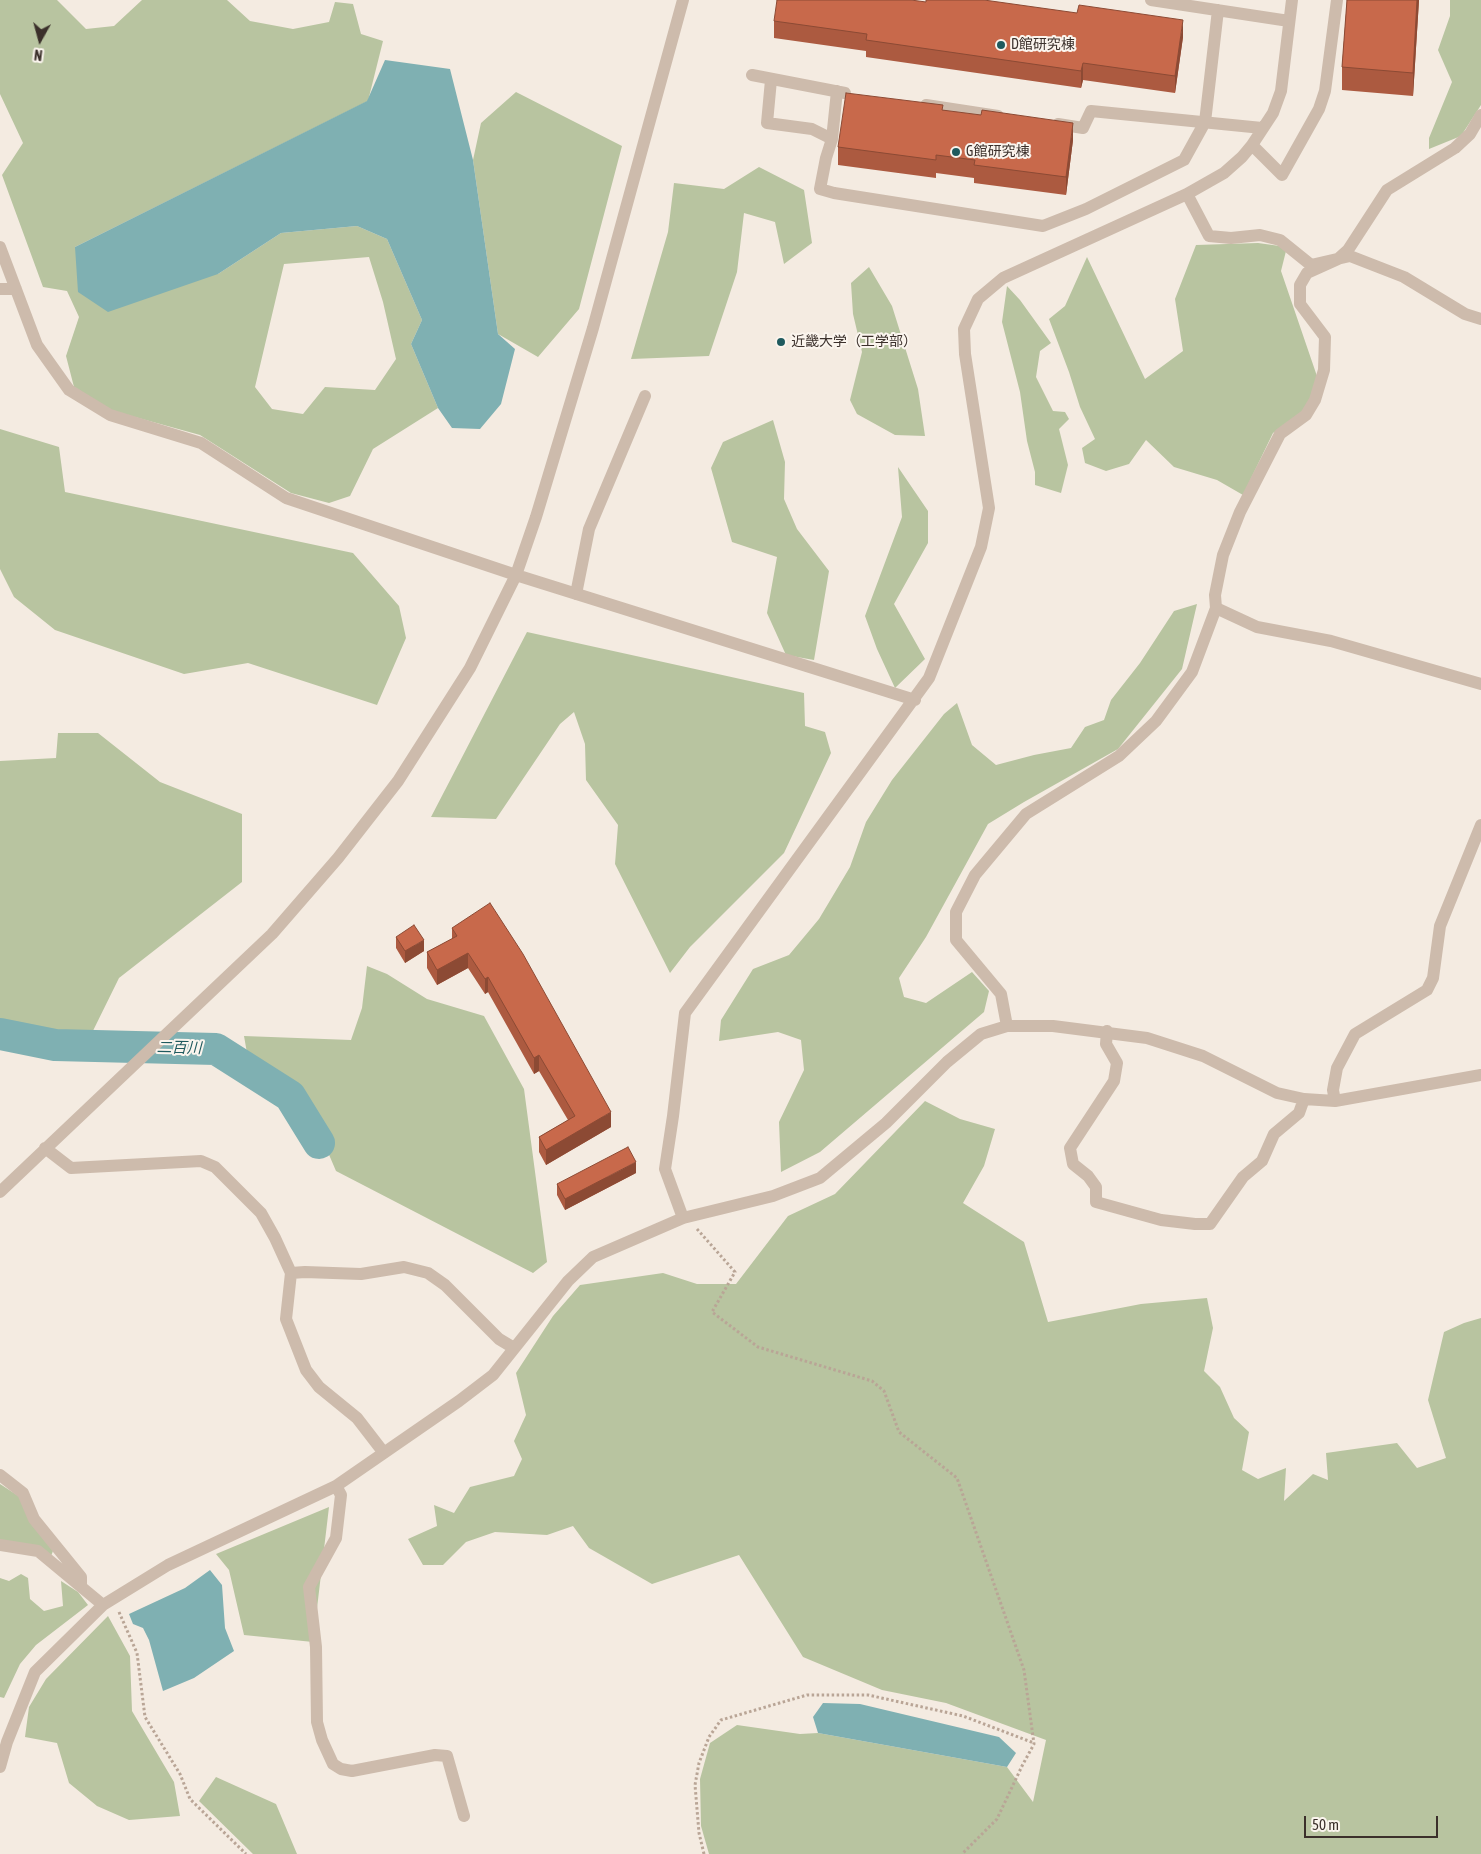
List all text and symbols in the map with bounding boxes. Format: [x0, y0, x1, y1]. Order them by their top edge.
north arrow [15, 15, 65, 65]
place label: D館研究棟 [1011, 37, 1075, 53]
marker: D館研究棟 [995, 39, 1007, 51]
text: N [33, 46, 43, 63]
place label: G館研究棟 [966, 144, 1029, 160]
marker: G館研究棟 [950, 146, 962, 158]
place label: 近畿大学（工学部） [791, 334, 917, 350]
marker: 近畿大学（工学部） [775, 336, 787, 348]
water label: 二百川 [156, 1039, 202, 1057]
scale bar [1306, 1806, 1440, 1838]
text: 50 m [1312, 1816, 1339, 1833]

